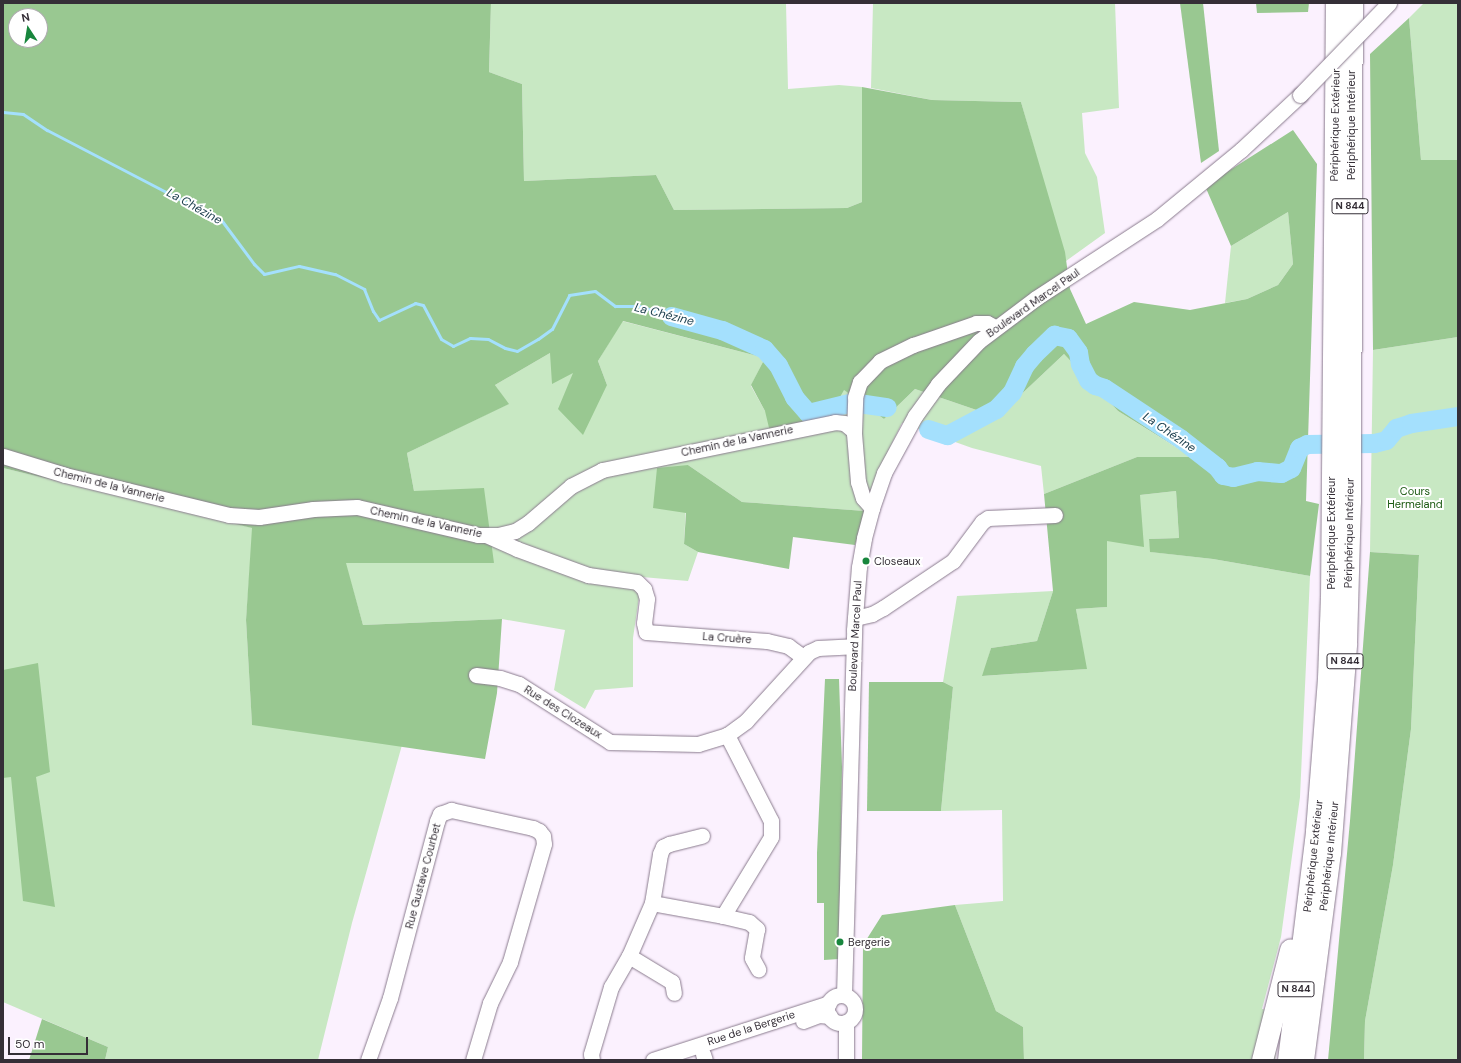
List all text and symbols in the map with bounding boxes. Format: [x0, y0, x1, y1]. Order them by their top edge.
north arrow [8, 8, 48, 48]
text: N [20, 10, 31, 25]
street label: Périphérique Extérieur [1327, 68, 1343, 182]
street label: Périphérique Intérieur [1344, 70, 1358, 180]
water label: La Chézine [164, 186, 224, 228]
road number: N 844 [1331, 198, 1369, 214]
street label: Boulevard Marcel Paul [984, 266, 1082, 340]
water label: La Chézine [633, 301, 695, 329]
water label: La Chézine [1140, 410, 1198, 456]
street label: Chemin de la Vannerie [680, 423, 794, 459]
street label: Chemin de la Vannerie [52, 465, 166, 505]
street label: Périphérique Extérieur [1324, 477, 1338, 589]
street label: Périphérique Intérieur [1341, 478, 1357, 588]
park label: Cours Hermeland [1387, 485, 1443, 511]
street label: Chemin de la Vannerie [369, 504, 483, 540]
place label: Closeaux [874, 554, 920, 568]
marker: Closeaux [861, 556, 871, 566]
street label: Boulevard Marcel Paul [846, 580, 864, 692]
street label: La Cruère [702, 630, 752, 646]
road number: N 844 [1326, 653, 1364, 669]
street label: Rue des Clozeaux [522, 683, 604, 741]
street label: Périphérique Extérieur [1301, 799, 1325, 913]
street label: Périphérique Intérieur [1317, 801, 1341, 911]
street label: Rue Gustave Courbet [403, 822, 443, 930]
place label: Bergerie [848, 935, 890, 949]
marker: Bergerie [835, 937, 845, 947]
road number: N 844 [1277, 981, 1315, 997]
street label: Rue de la Bergerie [706, 1008, 796, 1048]
scale bar [10, 1029, 90, 1055]
text: 50 m [15, 1036, 44, 1052]

